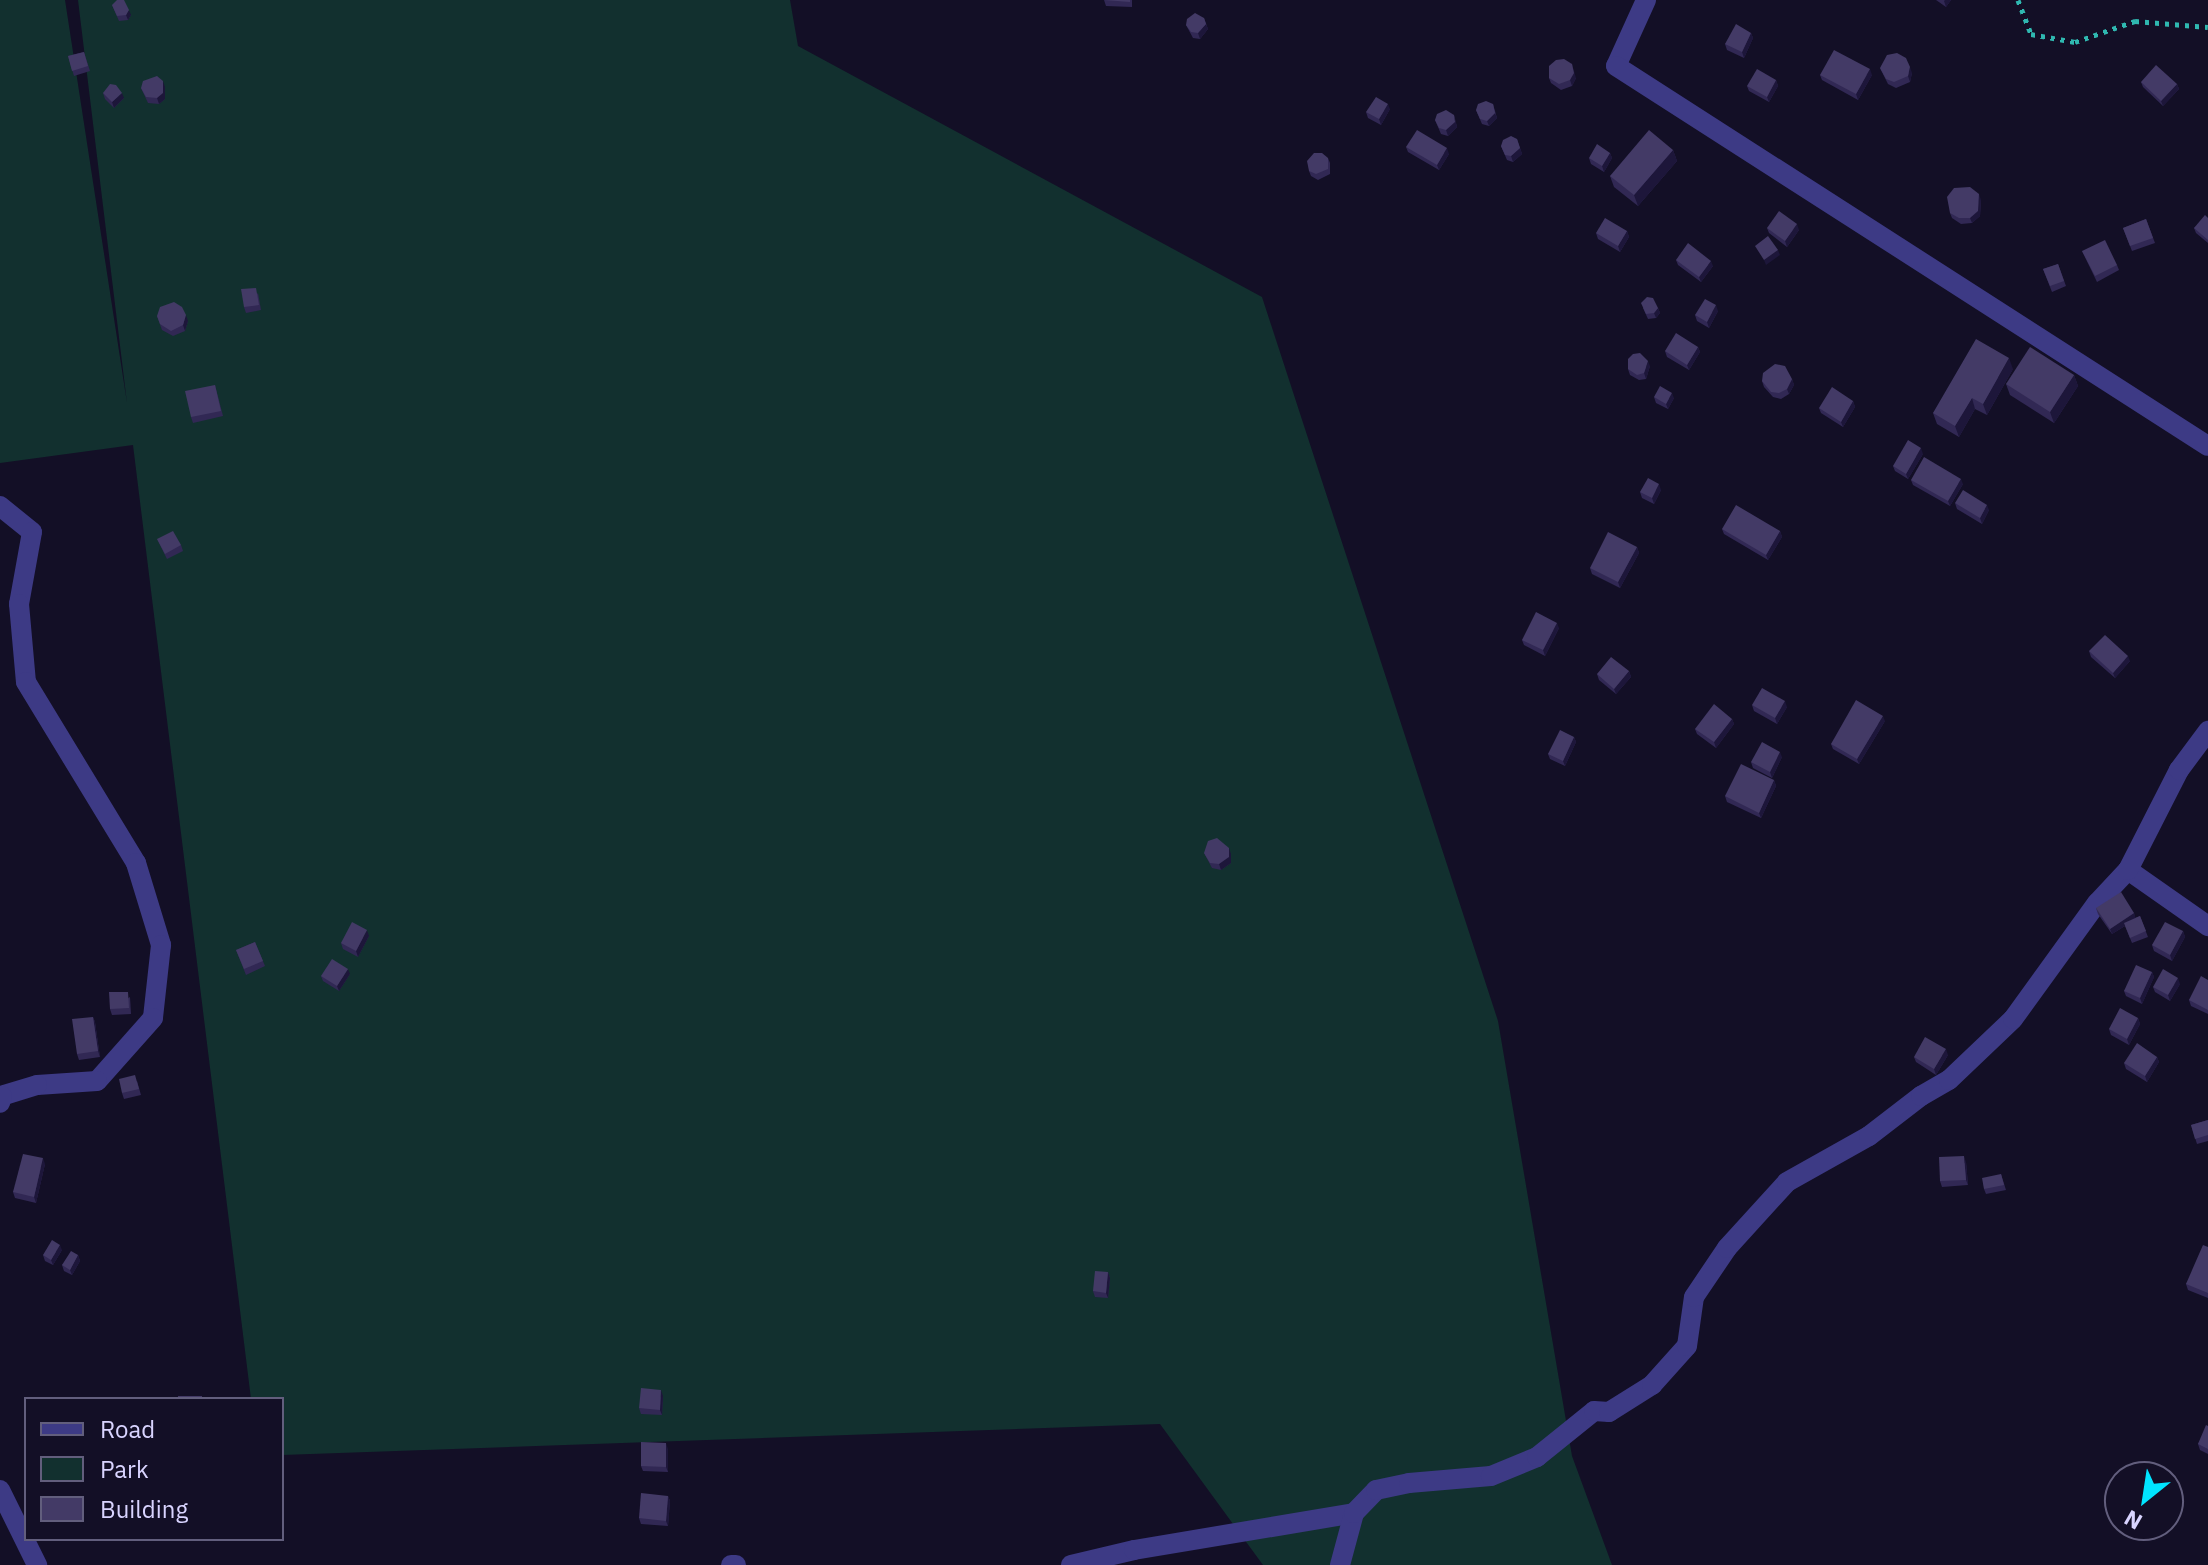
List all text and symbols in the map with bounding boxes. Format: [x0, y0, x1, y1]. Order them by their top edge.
legend [24, 1397, 284, 1541]
text: Road [100, 1413, 155, 1445]
text: Park [100, 1453, 149, 1485]
north arrow [2104, 1461, 2184, 1541]
text: Building [100, 1493, 188, 1525]
text: N [2119, 1504, 2147, 1537]

